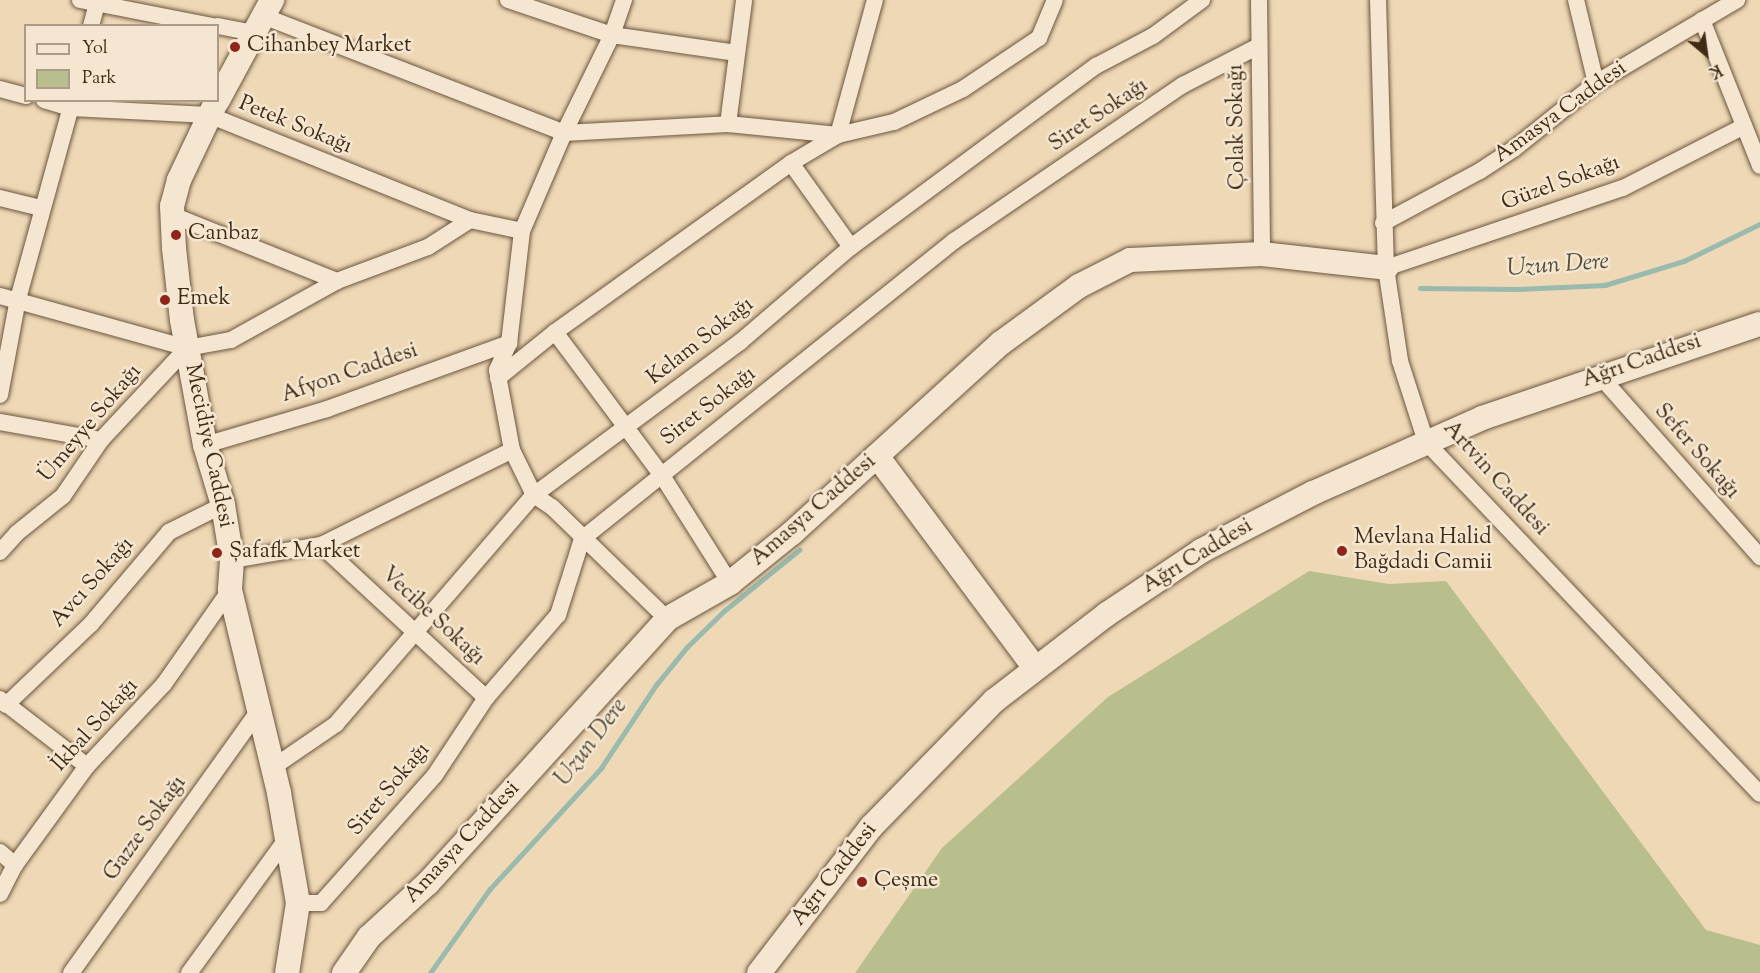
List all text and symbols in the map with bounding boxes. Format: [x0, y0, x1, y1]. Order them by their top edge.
legend [24, 24, 219, 102]
north arrow [1676, 24, 1736, 84]
place label: Cihanbey Market [247, 34, 412, 60]
text: Yol [82, 36, 108, 62]
marker: Cihanbey Market [228, 40, 242, 54]
street label: Amasya Caddesi [1490, 56, 1632, 170]
text: K [1704, 57, 1726, 83]
street label: Çolak Sokağı [1224, 64, 1252, 190]
text: Park [82, 66, 116, 92]
street label: Siret Sokağı [1044, 73, 1154, 159]
street label: Petek Sokağı [235, 91, 355, 161]
street label: Güzel Sokağı [1498, 150, 1624, 218]
place label: Canbaz [188, 222, 259, 248]
marker: Canbaz [169, 228, 183, 242]
water label: Uzun Dere [1506, 248, 1610, 284]
place label: Emek [177, 287, 230, 313]
street label: Kelam Sokağı [642, 292, 760, 392]
marker: Emek [158, 293, 172, 307]
street label: Ağrı Caddesi [1579, 329, 1705, 395]
street label: Afyon Caddesi [278, 338, 422, 410]
street label: Ümeyye Sokağı [34, 360, 148, 488]
street label: Mecidiye Caddesi [178, 362, 238, 530]
street label: Siret Sokağı [656, 362, 762, 452]
street label: Sefer Sokağı [1647, 399, 1745, 505]
street label: Artvin Caddesi [1437, 416, 1553, 542]
street label: Amasya Caddesi [746, 449, 882, 573]
street label: Ağrı Caddesi [1138, 514, 1258, 600]
place label: Mevlana Halid Bağdadi Camii [1354, 525, 1492, 576]
street label: Avcı Sokağı [46, 532, 140, 634]
place label: Şafafk Market [229, 540, 360, 566]
marker: Mevlana Halid Bağdadi Camii [1335, 544, 1349, 558]
marker: Şafafk Market [210, 546, 224, 560]
street label: Vecibe Sokağı [374, 562, 490, 672]
street label: İkbal Sokağı [47, 674, 145, 778]
water label: Uzun Dere [550, 693, 634, 793]
street label: Siret Sokağı [343, 738, 437, 842]
street label: Gazze Sokağı [99, 771, 193, 887]
street label: Amasya Caddesi [400, 776, 526, 910]
street label: Ağrı Caddesi [786, 818, 884, 932]
place label: Çeşme [874, 869, 938, 895]
marker: Çeşme [855, 875, 869, 889]

